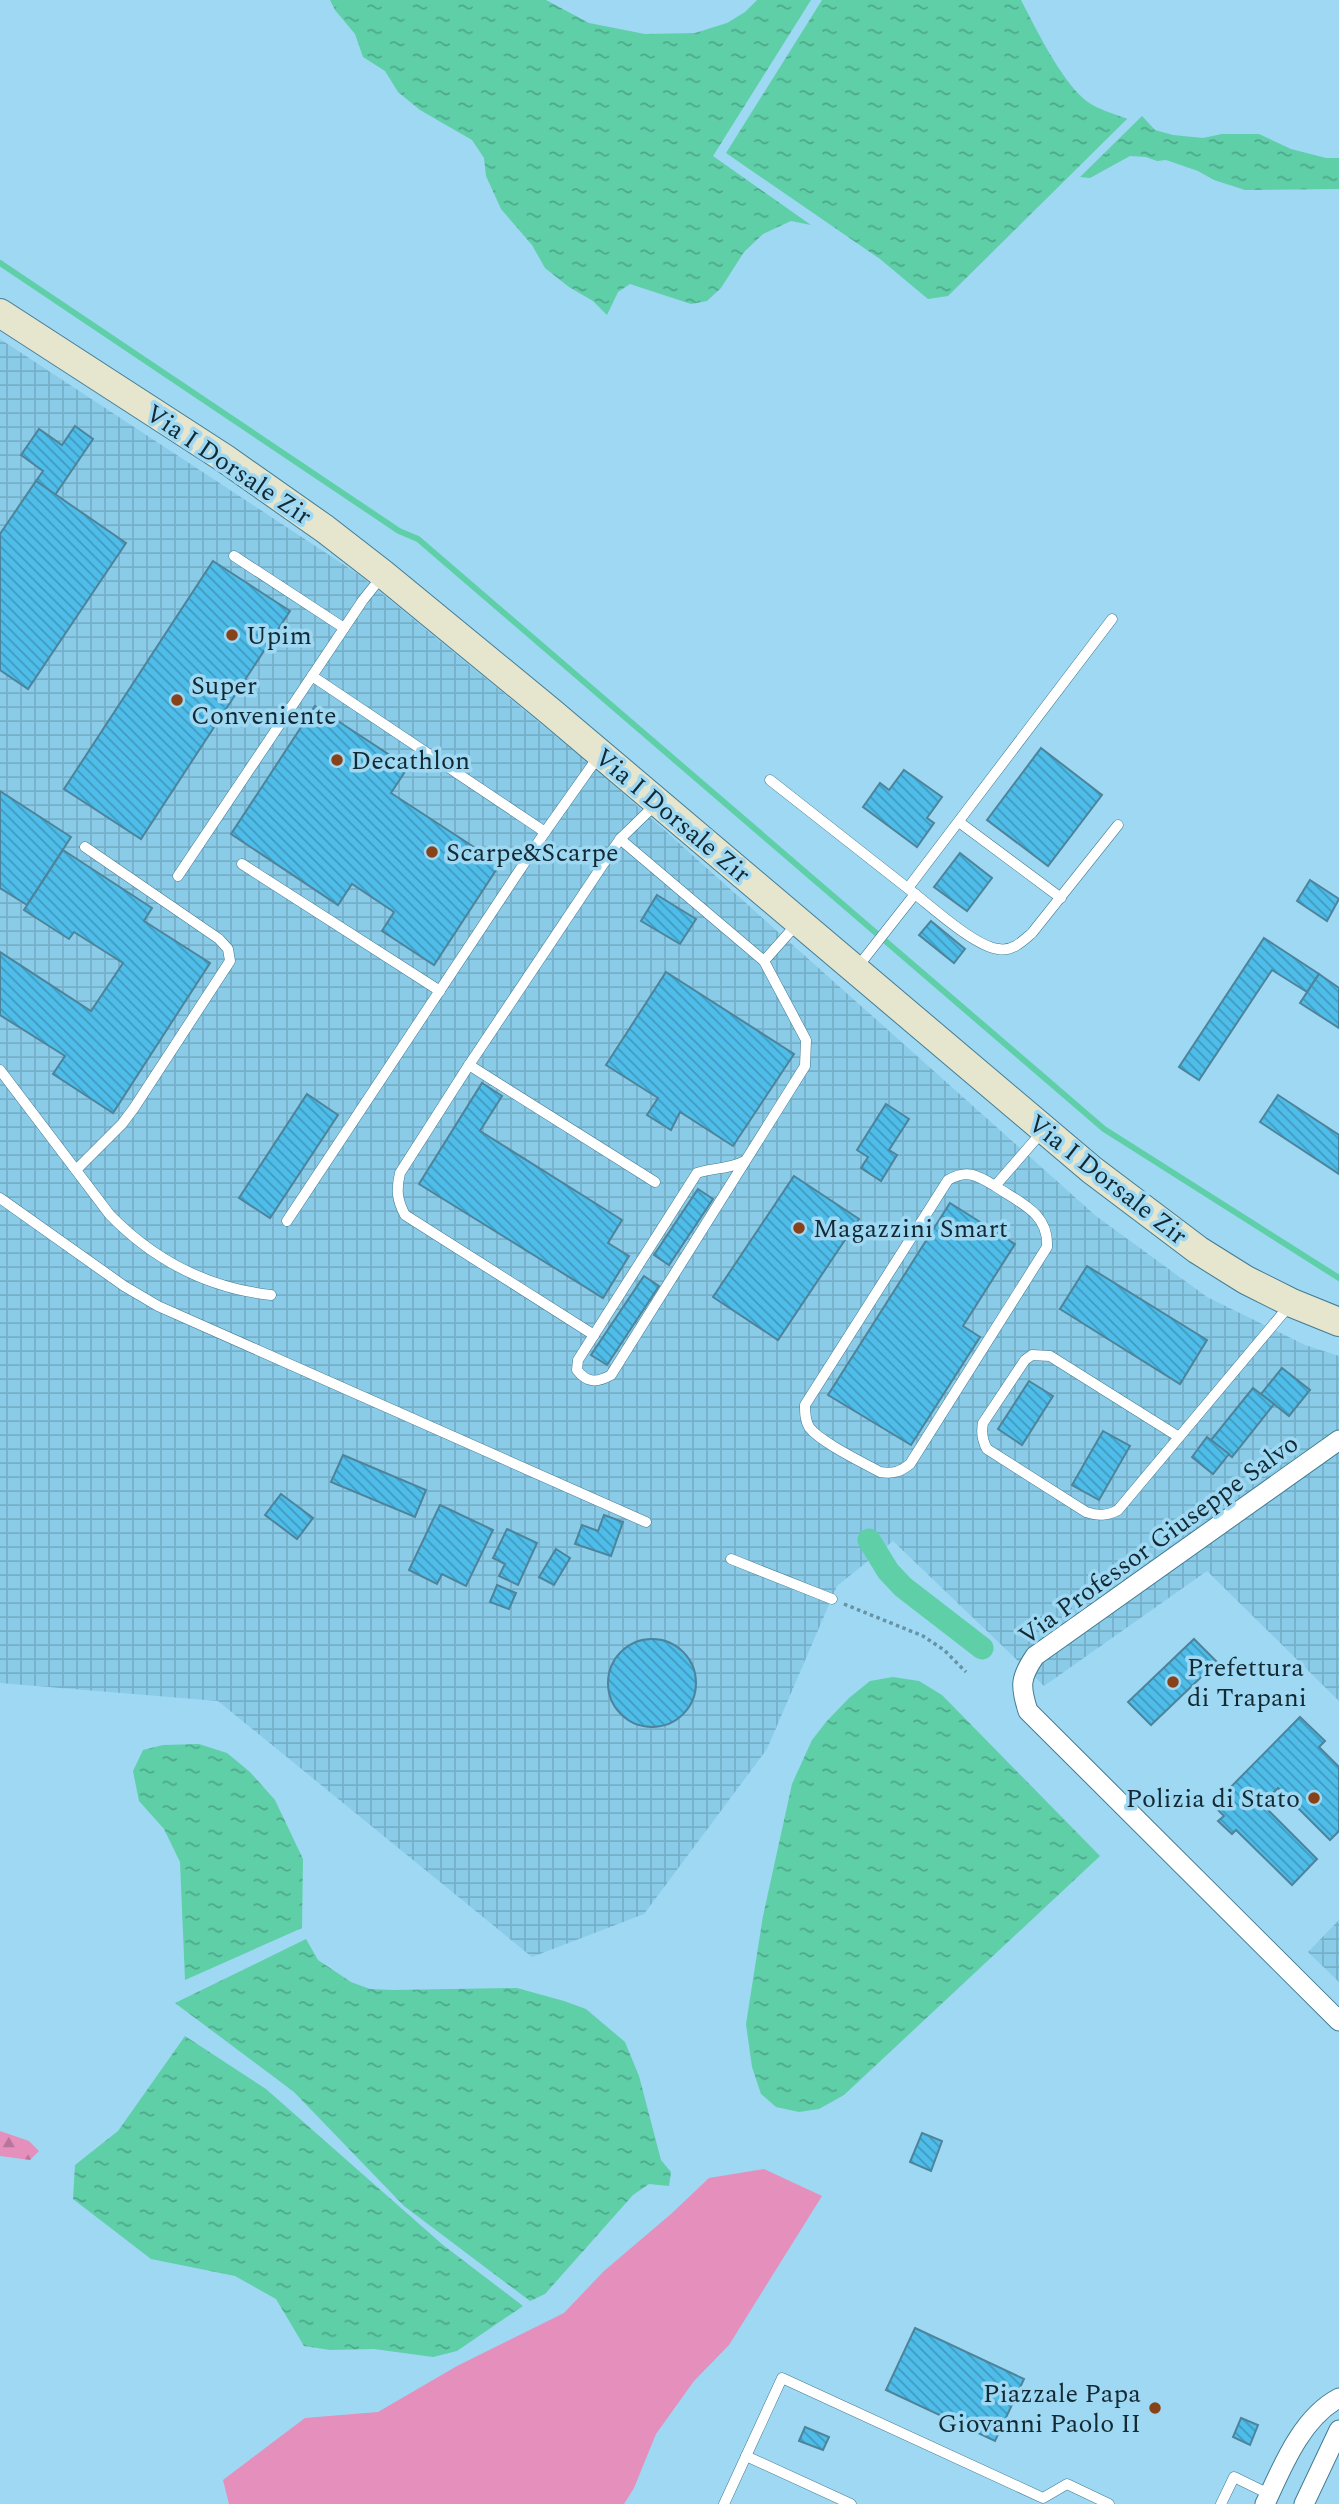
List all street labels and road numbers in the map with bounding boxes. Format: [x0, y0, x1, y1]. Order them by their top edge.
street label: Via I Dorsale Zir [137, 394, 320, 536]
street label: Via I Dorsale Zir [585, 738, 759, 893]
street label: Via I Dorsale Zir [1019, 1104, 1196, 1255]
street label: Via Professor Giuseppe Salvo [1010, 1424, 1307, 1655]

